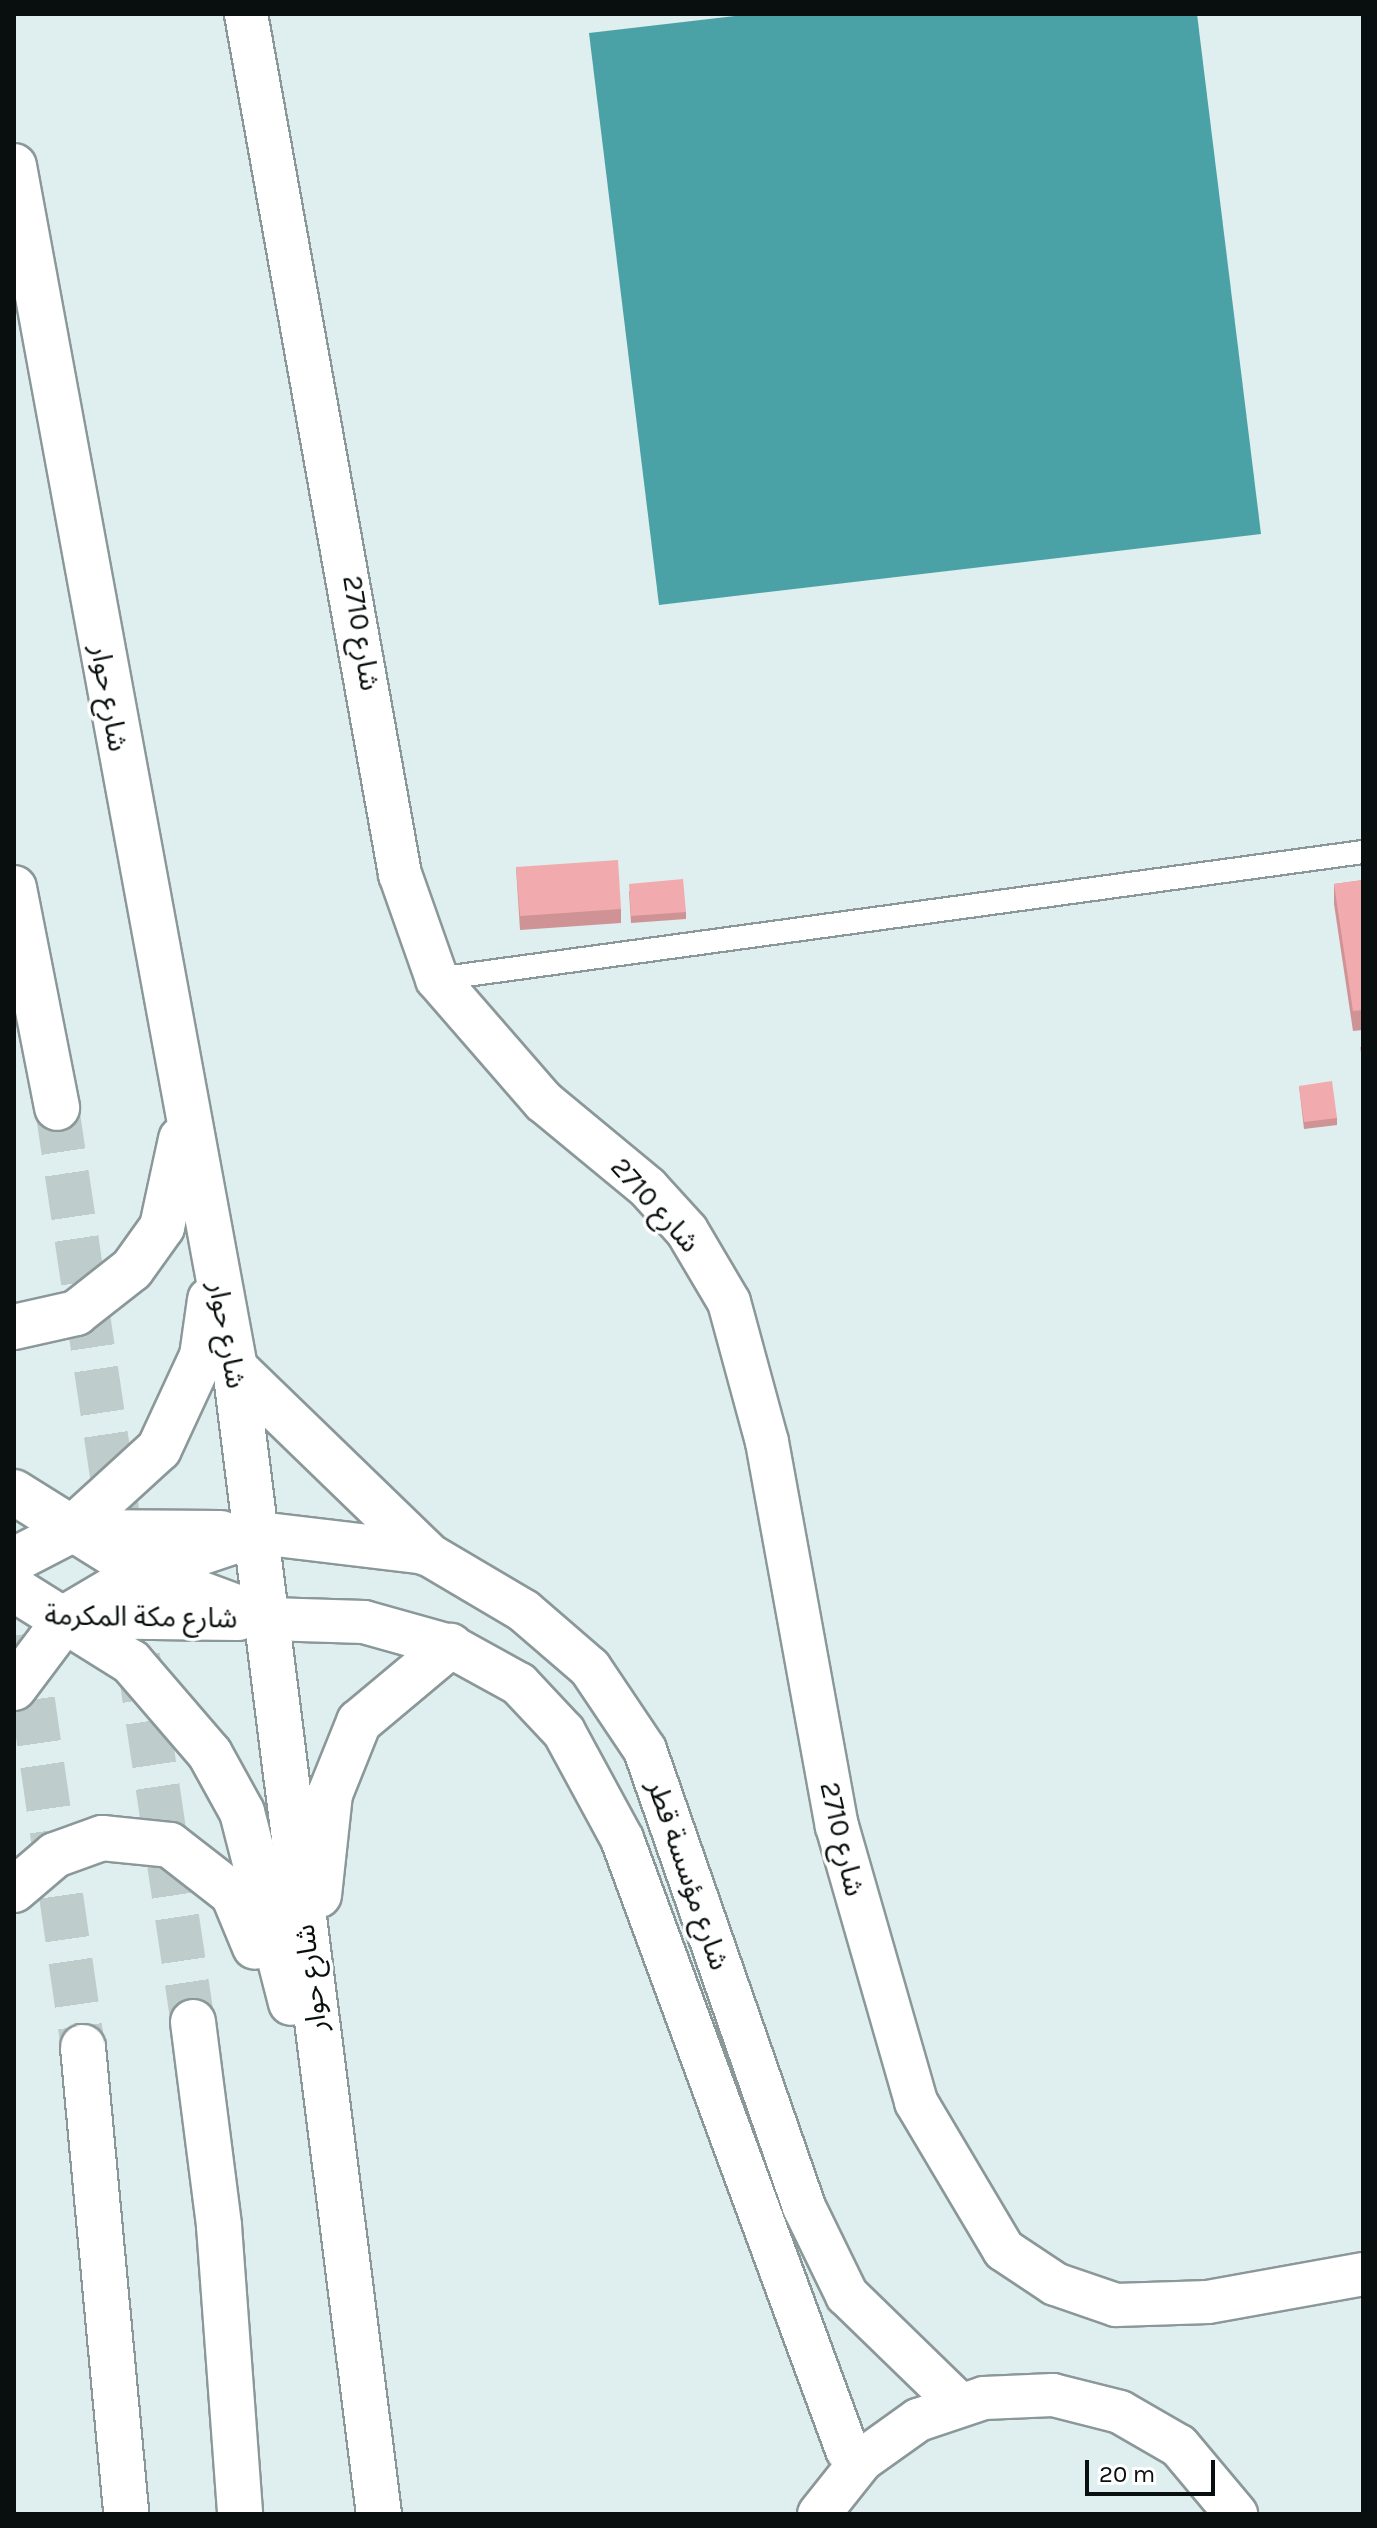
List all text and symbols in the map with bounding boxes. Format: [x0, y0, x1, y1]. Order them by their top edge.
street label: شارع 2710 [335, 573, 387, 693]
street label: شارع حوار [83, 642, 135, 754]
street label: شارع 2710 [604, 1150, 706, 1260]
street label: شارع حوار [201, 1279, 253, 1391]
street label: شارع مكة المكرمة [44, 1599, 238, 1635]
street label: شارع مؤسسة قطر [640, 1776, 736, 1974]
street label: شارع 2710 [813, 1778, 871, 1900]
street label: شارع حوار [288, 1922, 334, 2034]
scale bar [1089, 2444, 1219, 2494]
text: 20 m [1099, 2460, 1155, 2488]

